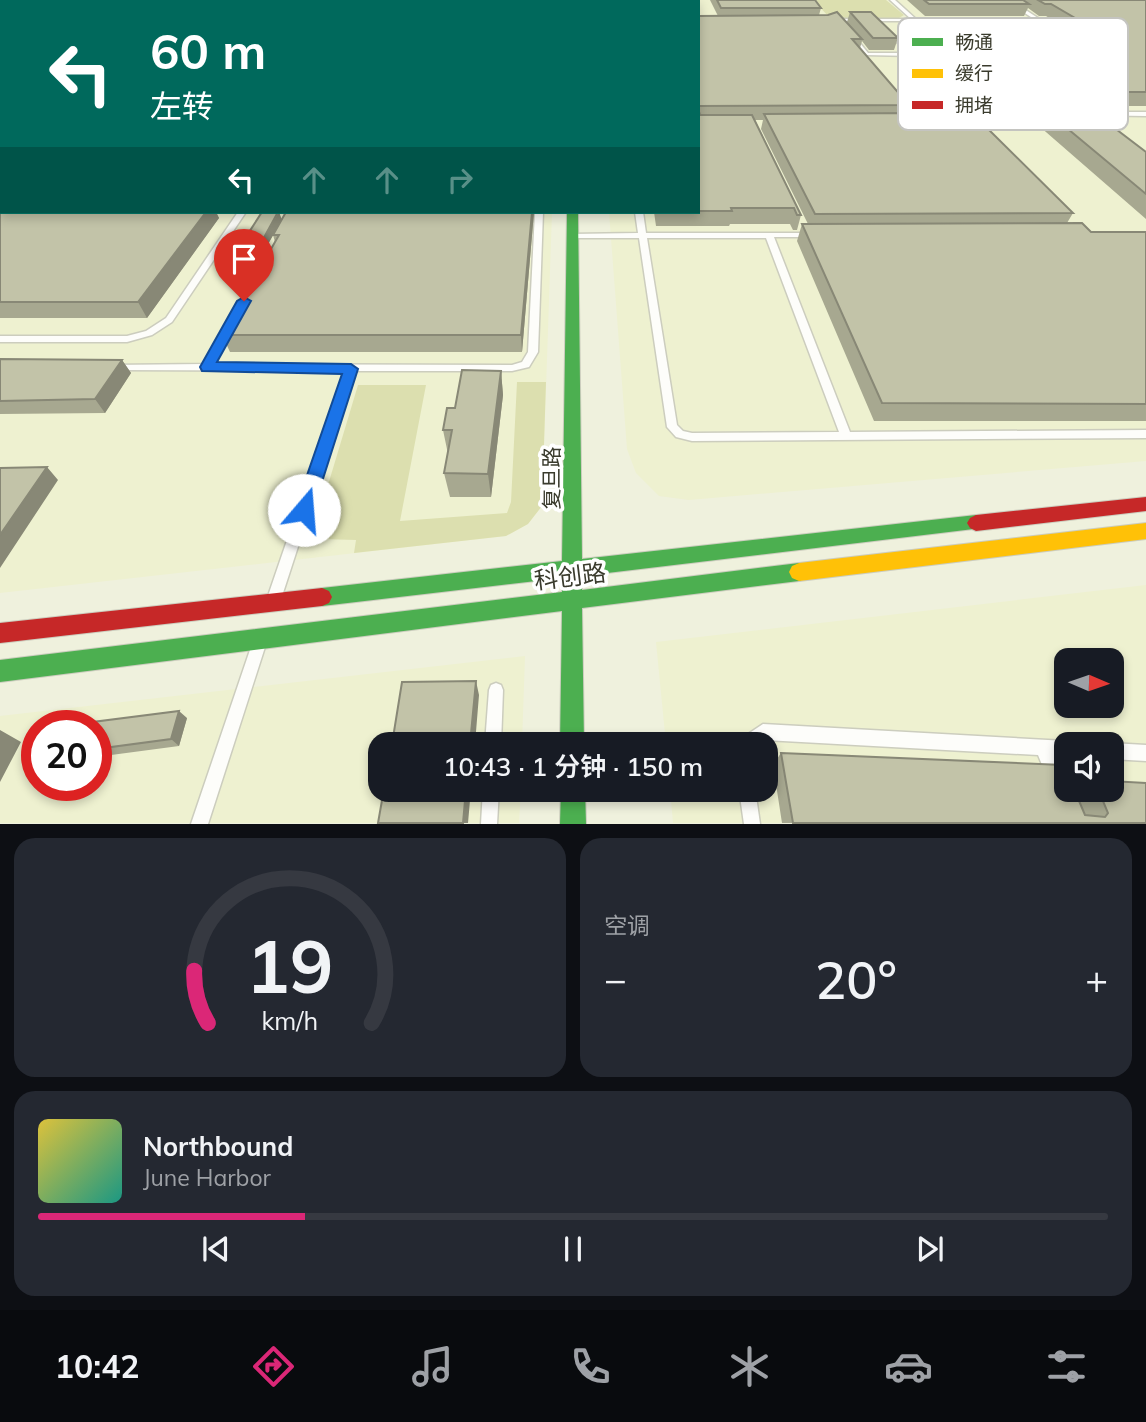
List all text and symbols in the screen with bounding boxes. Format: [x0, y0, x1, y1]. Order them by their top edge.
legend [898, 18, 1128, 130]
text: 60 m [150, 20, 266, 81]
icon: left [35, 28, 126, 119]
text: 畅通 [955, 30, 993, 54]
text: 缓行 [955, 61, 993, 85]
text: 左转 [150, 86, 214, 126]
text: 拥堵 [955, 93, 993, 117]
icon: left [222, 161, 260, 199]
icon: ahead [295, 161, 333, 199]
icon: ahead [368, 161, 406, 199]
icon: right [441, 161, 479, 199]
pin [214, 229, 274, 301]
icon: arrive [225, 240, 263, 278]
street label: 复旦路 [538, 447, 564, 510]
position arrow [267, 473, 341, 547]
street label: 科创路 [532, 557, 608, 595]
north arrow [1054, 648, 1124, 718]
map controls [1054, 648, 1124, 802]
speed limit sign: 20 [21, 710, 112, 801]
button: sound [1054, 732, 1124, 802]
text: 10:43 · 1 分钟 · 150 m [443, 750, 703, 783]
text: 空调 [604, 911, 650, 940]
text: 19 [246, 921, 334, 1012]
text: 20° [815, 947, 897, 1012]
text: − [604, 955, 627, 1003]
text: + [1085, 955, 1108, 1003]
text: km/h [262, 1005, 318, 1036]
text: Northbound [143, 1130, 293, 1163]
text: June Harbor [143, 1163, 271, 1192]
icon: previous [197, 1230, 235, 1268]
icon: pause [554, 1230, 592, 1268]
icon: next [911, 1230, 949, 1268]
icon: directions [249, 1342, 298, 1391]
icon: music [408, 1342, 457, 1391]
icon: phone [566, 1342, 615, 1391]
icon: climate [725, 1342, 774, 1391]
icon: car [884, 1342, 933, 1391]
icon: filters [1042, 1342, 1091, 1391]
text: 10:42 [55, 1346, 140, 1386]

